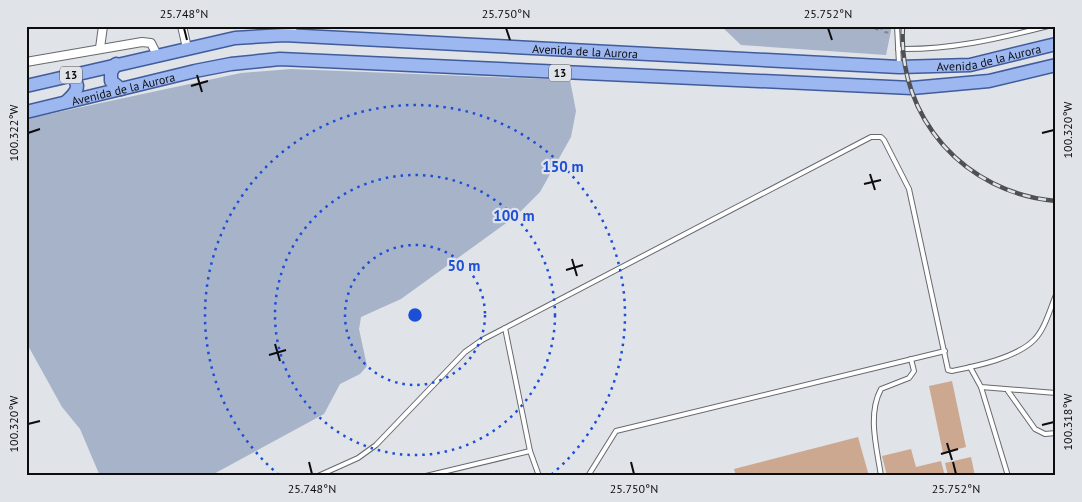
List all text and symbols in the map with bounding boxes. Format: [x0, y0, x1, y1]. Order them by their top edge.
text: 25.748°N [160, 6, 208, 21]
text: 25.750°N [482, 6, 530, 21]
text: 25.752°N [804, 6, 852, 21]
street label: Avenida de la Aurora [532, 40, 638, 61]
street label: Avenida de la Aurora [936, 40, 1042, 73]
road number: 13 [549, 64, 571, 82]
road number: 13 [60, 66, 82, 84]
street label: Avenida de la Aurora [70, 69, 176, 108]
text: 100.320°W [1060, 102, 1075, 158]
text: 100.322°W [6, 105, 21, 161]
text: 150 m [542, 157, 584, 176]
text: 100 m [493, 206, 535, 225]
text: 50 m [448, 256, 480, 275]
centre of rings [406, 306, 424, 324]
text: 100.318°W [1060, 394, 1075, 450]
text: 100.320°W [6, 396, 21, 452]
text: 25.748°N [288, 481, 336, 496]
text: 25.750°N [610, 481, 658, 496]
text: 25.752°N [932, 481, 980, 496]

